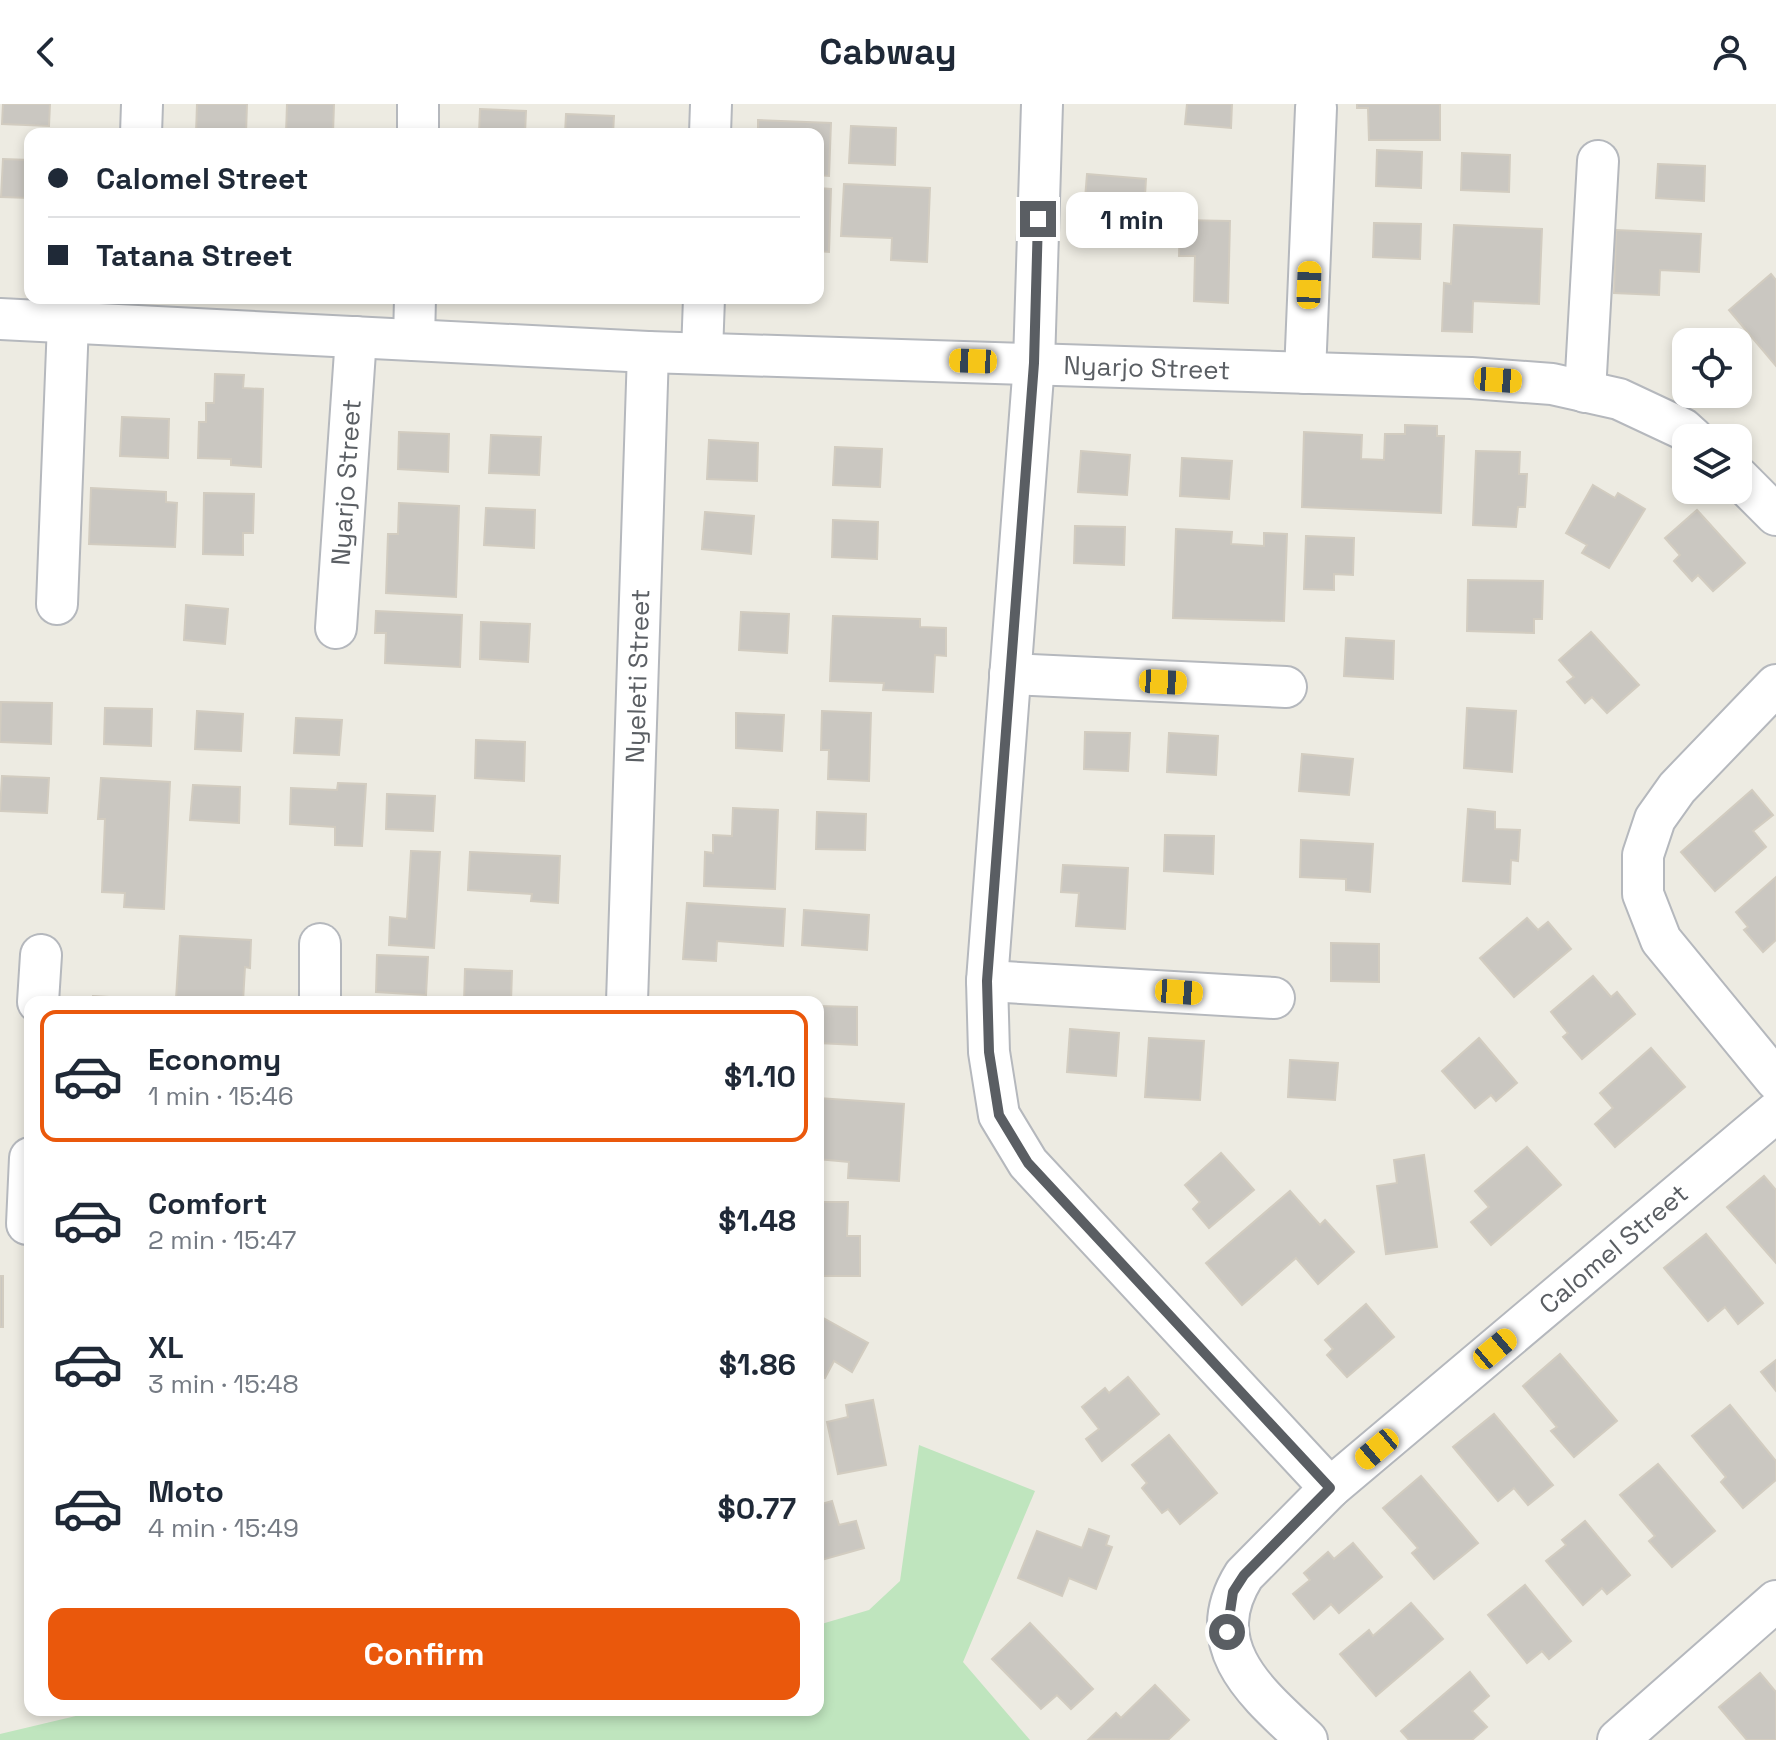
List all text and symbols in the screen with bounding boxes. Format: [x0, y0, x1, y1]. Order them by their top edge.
text: Cabway [819, 29, 957, 75]
icon: back [24, 30, 68, 74]
icon: person [1708, 30, 1752, 74]
text: Calomel Street [96, 159, 309, 198]
callout: 1 min [1066, 191, 1198, 247]
route end [1020, 201, 1056, 237]
text: 1 min [1100, 203, 1164, 237]
text: Tatana Street [96, 236, 293, 275]
car [1296, 261, 1322, 309]
map controls [1672, 328, 1752, 504]
button: locate [1672, 328, 1752, 408]
car [949, 348, 997, 374]
street label: Nyarjo Street [1063, 348, 1231, 387]
car [1473, 366, 1523, 394]
street label: Nyarjo Street [323, 398, 369, 567]
button: layers [1672, 424, 1752, 504]
street label: Nyeleti Street [618, 588, 657, 764]
car [1138, 669, 1188, 695]
car [1154, 978, 1204, 1006]
icon: car [52, 1040, 124, 1112]
text: Economy [148, 1040, 281, 1079]
text: $1.10 [724, 1057, 796, 1096]
text: 1 min · 15:46 [148, 1079, 294, 1113]
street label: Calomel Street [1532, 1176, 1695, 1321]
icon: car [52, 1184, 124, 1256]
text: Comfort [148, 1184, 267, 1223]
text: $1.48 [718, 1201, 796, 1240]
text: 2 min · 15:47 [148, 1223, 296, 1257]
car [1469, 1324, 1521, 1374]
icon: car [52, 1328, 124, 1400]
text: XL [148, 1328, 184, 1367]
text: $1.86 [719, 1345, 796, 1384]
text: 3 min · 15:48 [148, 1367, 299, 1401]
car [1351, 1424, 1403, 1474]
icon: car [52, 1472, 124, 1544]
text: Moto [148, 1472, 224, 1511]
text: $0.77 [718, 1489, 796, 1528]
text: 4 min · 15:49 [148, 1511, 299, 1545]
button: Confirm [48, 1608, 800, 1700]
route start [1209, 1614, 1245, 1650]

